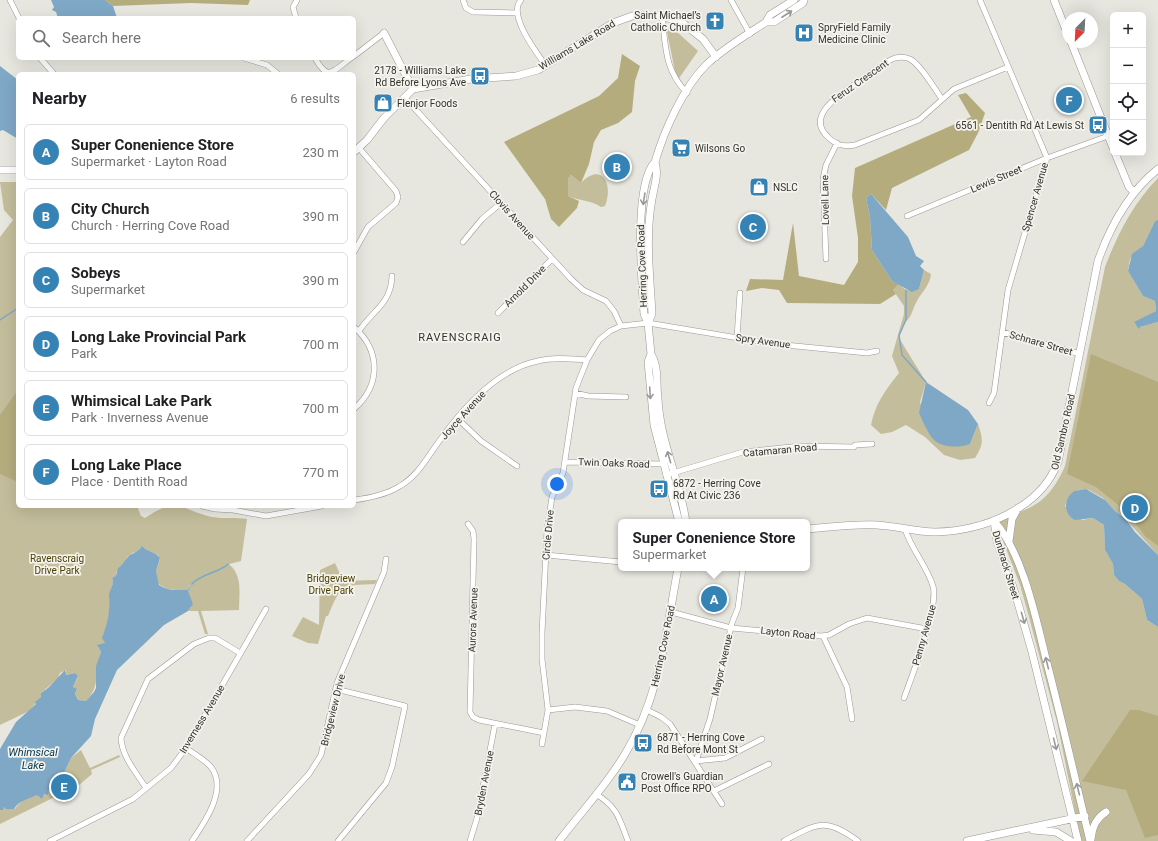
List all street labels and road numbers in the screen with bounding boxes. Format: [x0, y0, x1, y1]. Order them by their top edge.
street label: Williams Lake Road [537, 18, 617, 72]
street label: Feruz Crescent [830, 57, 890, 105]
street label: Spencer Avenue [1020, 161, 1050, 233]
street label: Lewis Street [969, 163, 1023, 195]
street label: Lovell Lane [819, 175, 831, 225]
street label: Clovis Avenue [487, 188, 537, 242]
street label: Herring Cove Road [635, 224, 649, 308]
street label: Arnold Drive [502, 263, 548, 309]
street label: Schnare Street [1008, 329, 1074, 357]
street label: Spry Avenue [735, 332, 791, 350]
street label: Joyce Avenue [438, 388, 488, 442]
street label: Old Sambro Road [1049, 393, 1077, 471]
street label: Catamaran Road [742, 441, 818, 459]
street label: Twin Oaks Road [578, 456, 650, 470]
street label: Circle Drive [540, 510, 556, 560]
street label: Dunbrack Street [990, 529, 1022, 601]
street label: Aurora Avenue [466, 587, 480, 653]
street label: Penny Avenue [910, 603, 938, 667]
street label: Herring Cove Road [649, 604, 677, 688]
street label: Layton Road [760, 625, 816, 641]
street label: Mayor Avenue [710, 633, 734, 697]
street label: Bridgeview Drive [319, 673, 347, 747]
street label: Inverness Avenue [177, 683, 227, 755]
street label: Bryden Avenue [472, 750, 496, 816]

